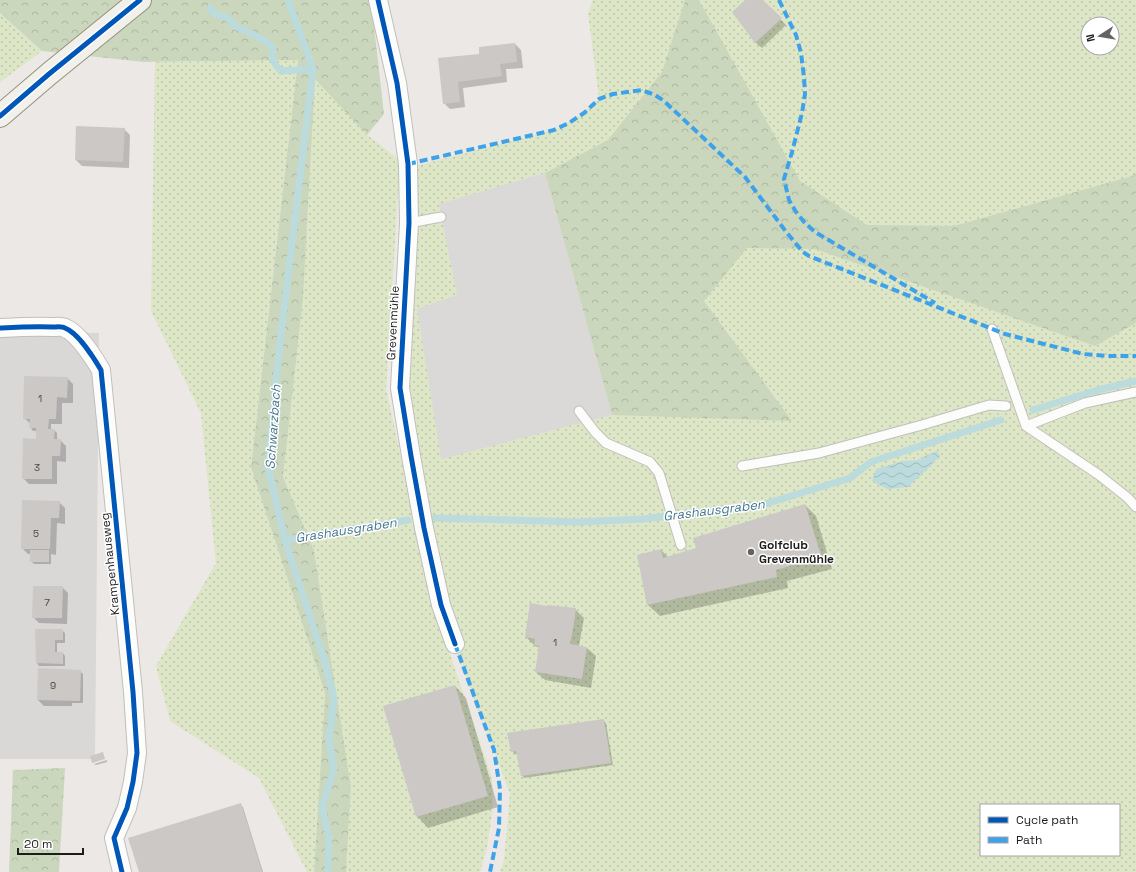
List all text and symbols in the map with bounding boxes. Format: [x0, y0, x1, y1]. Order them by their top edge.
north arrow [1080, 16, 1120, 56]
text: N [1083, 33, 1098, 43]
street label: Grevenmühle [383, 285, 403, 361]
water label: Schwarzbach [262, 383, 284, 470]
house number: 1 [38, 392, 42, 405]
house number: 3 [34, 461, 40, 474]
water label: Grashausgraben [662, 495, 767, 525]
street label: Krampenhausweg [97, 512, 123, 616]
water label: Grashausgraben [294, 513, 399, 546]
house number: 5 [33, 527, 39, 540]
place label: Golfclub Grevenmühle [759, 537, 834, 567]
marker: Golfclub Grevenmühle [746, 547, 756, 557]
house number: 7 [44, 596, 50, 609]
house number: 1 [553, 636, 557, 649]
house number: 9 [50, 679, 56, 692]
legend [980, 804, 1120, 856]
text: Cycle path [1016, 812, 1078, 828]
scale bar [18, 830, 83, 856]
text: Path [1016, 832, 1042, 848]
text: 20 m [24, 836, 52, 852]

